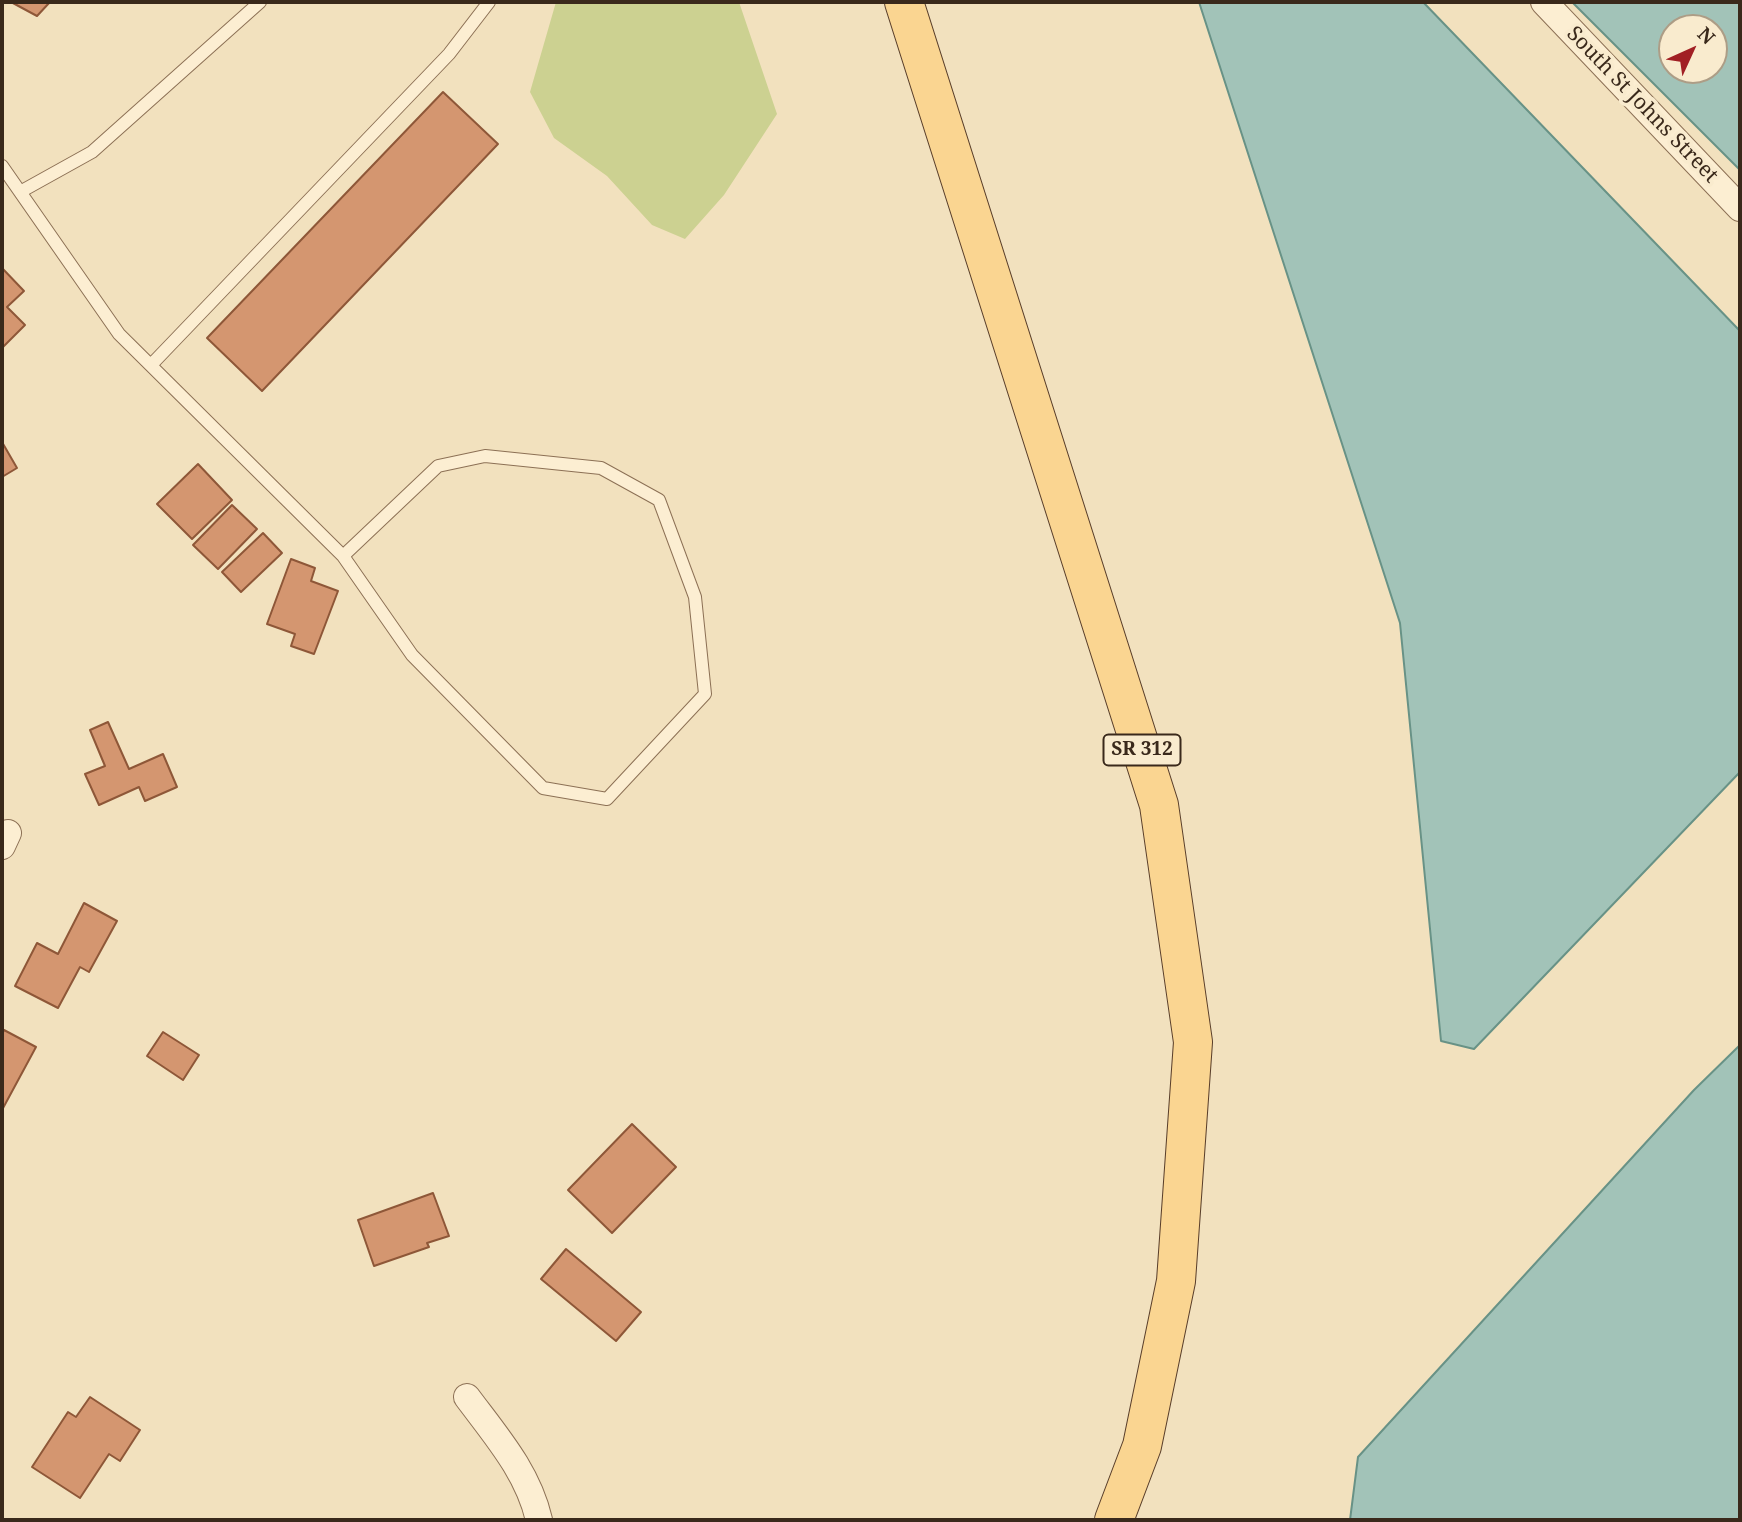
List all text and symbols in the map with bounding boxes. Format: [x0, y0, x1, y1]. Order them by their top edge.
north arrow [1658, 14, 1728, 84]
text: N [1692, 21, 1721, 50]
street label: South St Johns Street [1561, 22, 1723, 188]
road number: SR 312 [1104, 734, 1180, 765]

